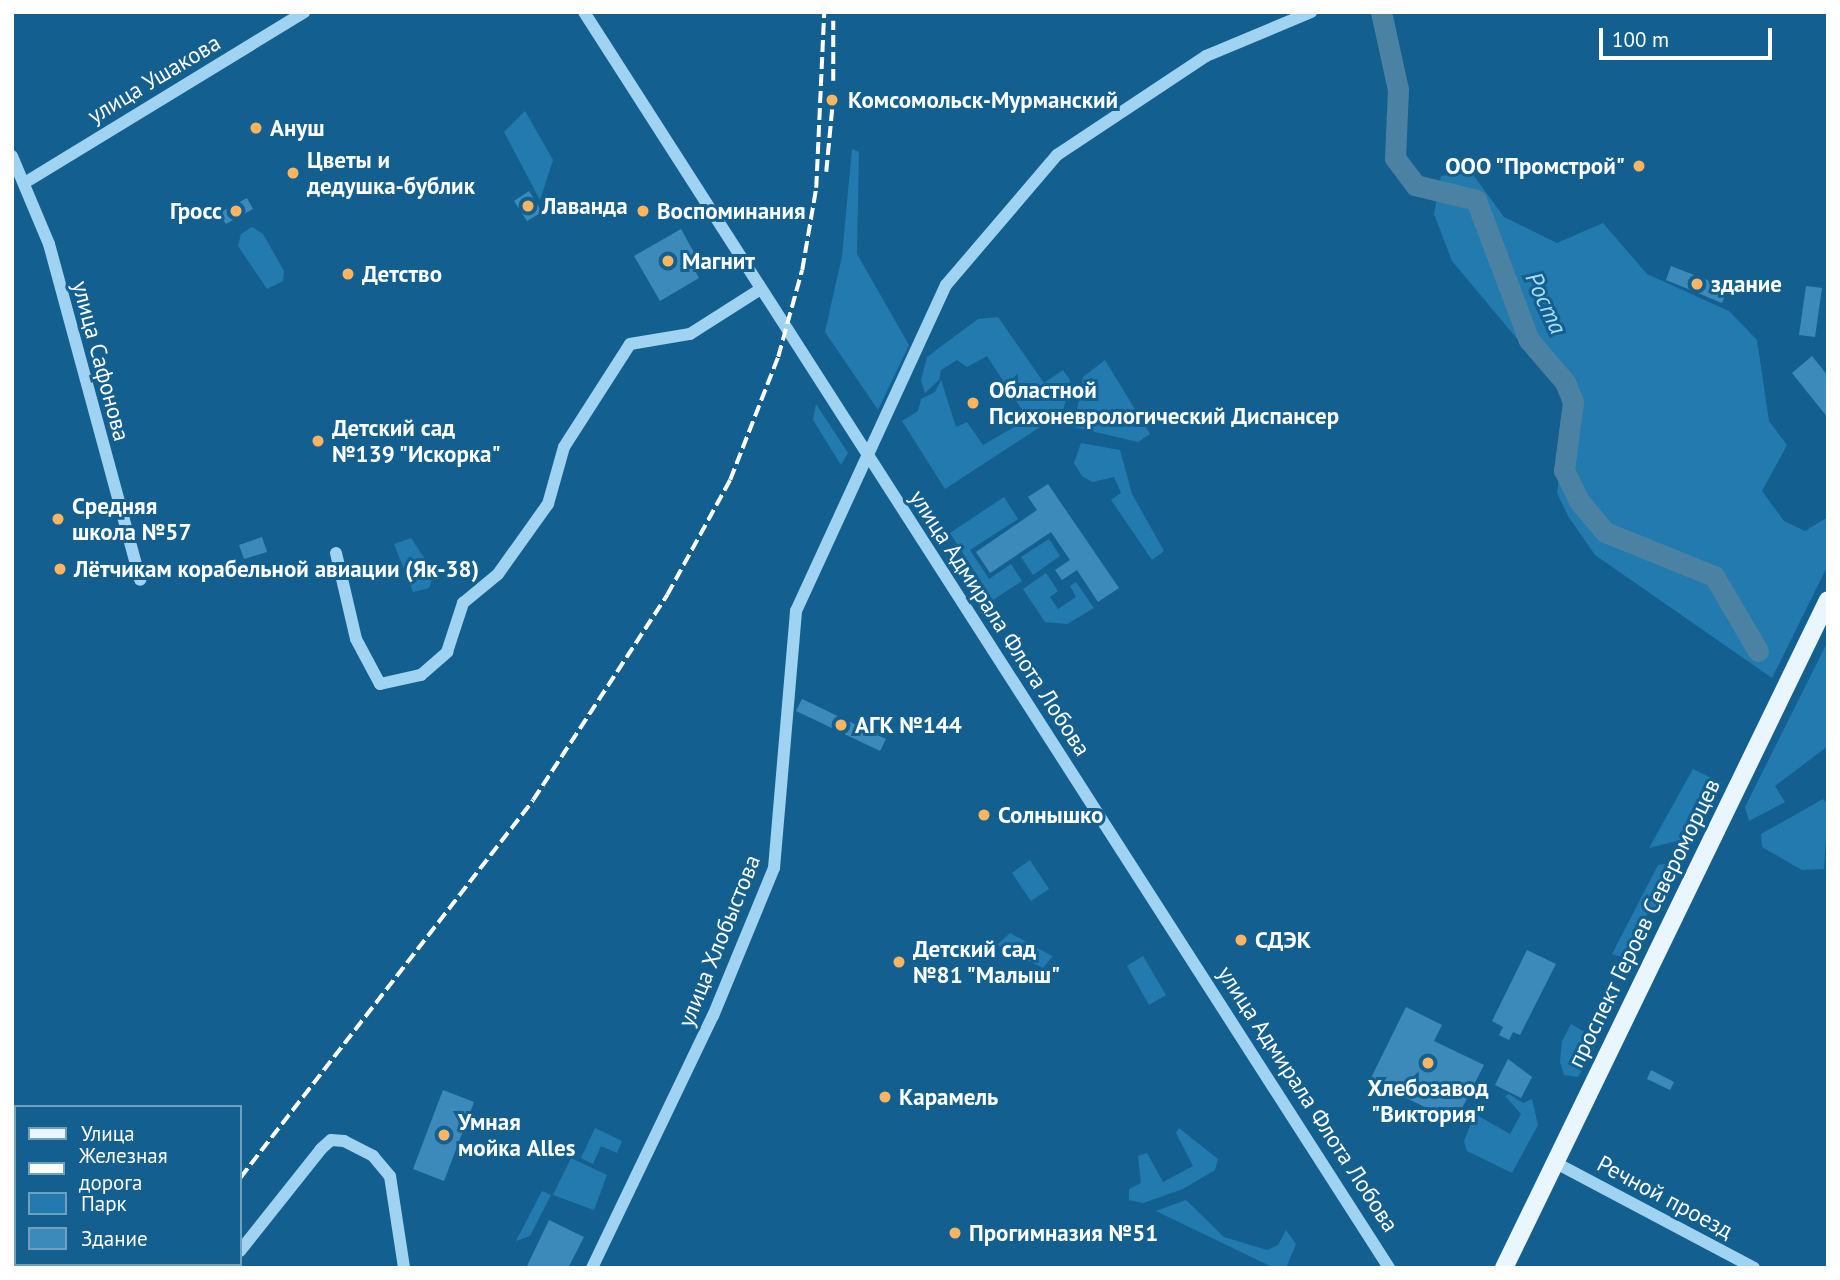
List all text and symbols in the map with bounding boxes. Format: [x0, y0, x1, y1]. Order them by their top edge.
scale bar [1602, 14, 1775, 58]
text: 100 m [1612, 26, 1669, 53]
street label: улица Ушакова [82, 28, 226, 130]
place label: Комсомольск-Мурманский [848, 86, 1118, 114]
marker: Комсомольск-Мурманский [822, 90, 842, 110]
place label: Ануш [270, 114, 325, 142]
marker: Ануш [248, 120, 264, 136]
place label: Цветы и дедушка-бублик [307, 146, 475, 200]
place label: ООО "Промстрой" [1443, 152, 1625, 180]
marker: ООО "Промстрой" [1631, 158, 1647, 174]
marker: Цветы и дедушка-бублик [285, 165, 301, 181]
place label: Лаванда [542, 192, 628, 220]
place label: Гросс [170, 197, 222, 225]
place label: Воспоминания [657, 197, 806, 225]
marker: Лаванда [520, 198, 536, 214]
marker: Гросс [228, 203, 244, 219]
marker: Воспоминания [635, 203, 651, 219]
place label: Магнит [682, 247, 755, 275]
marker: Магнит [660, 253, 676, 269]
place label: Детство [362, 260, 442, 288]
marker: Детство [340, 266, 356, 282]
water label: Роста [1519, 268, 1573, 338]
place label: здание [1711, 270, 1782, 298]
marker: здание [1689, 276, 1705, 292]
street label: улица Сафонова [66, 278, 136, 444]
place label: Областной Психоневрологический Диспансер [989, 376, 1339, 430]
marker: Областной Психоневрологический Диспансер [963, 393, 983, 413]
place label: Детский сад №139 "Искорка" [332, 414, 503, 468]
marker: Детский сад №139 "Искорка" [310, 433, 326, 449]
street label: улица Адмирала Флота Лобова [903, 484, 1097, 762]
place label: Средняя школа №57 [72, 492, 191, 546]
marker: Средняя школа №57 [50, 511, 66, 527]
place label: Лётчикам корабельной авиации (Як-38) [74, 555, 479, 583]
marker: Лётчикам корабельной авиации (Як-38) [52, 561, 68, 577]
place label: АГК №144 [855, 711, 962, 739]
marker: АГК №144 [833, 717, 849, 733]
street label: проспект Героев Североморцев [1562, 774, 1726, 1072]
place label: Солнышко [998, 801, 1103, 829]
marker: Солнышко [976, 807, 992, 823]
street label: улица Хлобыстова [672, 851, 766, 1031]
place label: СДЭК [1255, 926, 1311, 954]
marker: СДЭК [1233, 932, 1249, 948]
place label: Детский сад №81 "Малыш" [913, 935, 1062, 989]
marker: Детский сад №81 "Малыш" [891, 954, 907, 970]
street label: улица Адмирала Флота Лобова [1211, 960, 1405, 1238]
marker: Хлебозавод "Виктория" [1420, 1055, 1436, 1071]
place label: Хлебозавод "Виктория" [1368, 1074, 1488, 1128]
place label: Карамель [899, 1083, 998, 1111]
marker: Карамель [877, 1089, 893, 1105]
legend [14, 1105, 242, 1266]
place label: Умная мойка Alles [458, 1108, 576, 1162]
text: Улица [81, 1120, 135, 1147]
marker: Умная мойка Alles [436, 1127, 452, 1143]
text: Железная дорога [79, 1142, 168, 1196]
street label: Речной проезд [1592, 1150, 1738, 1244]
text: Парк [81, 1190, 127, 1217]
place label: Прогимназия №51 [969, 1219, 1158, 1247]
text: Здание [81, 1225, 148, 1252]
marker: Прогимназия №51 [947, 1225, 963, 1241]

